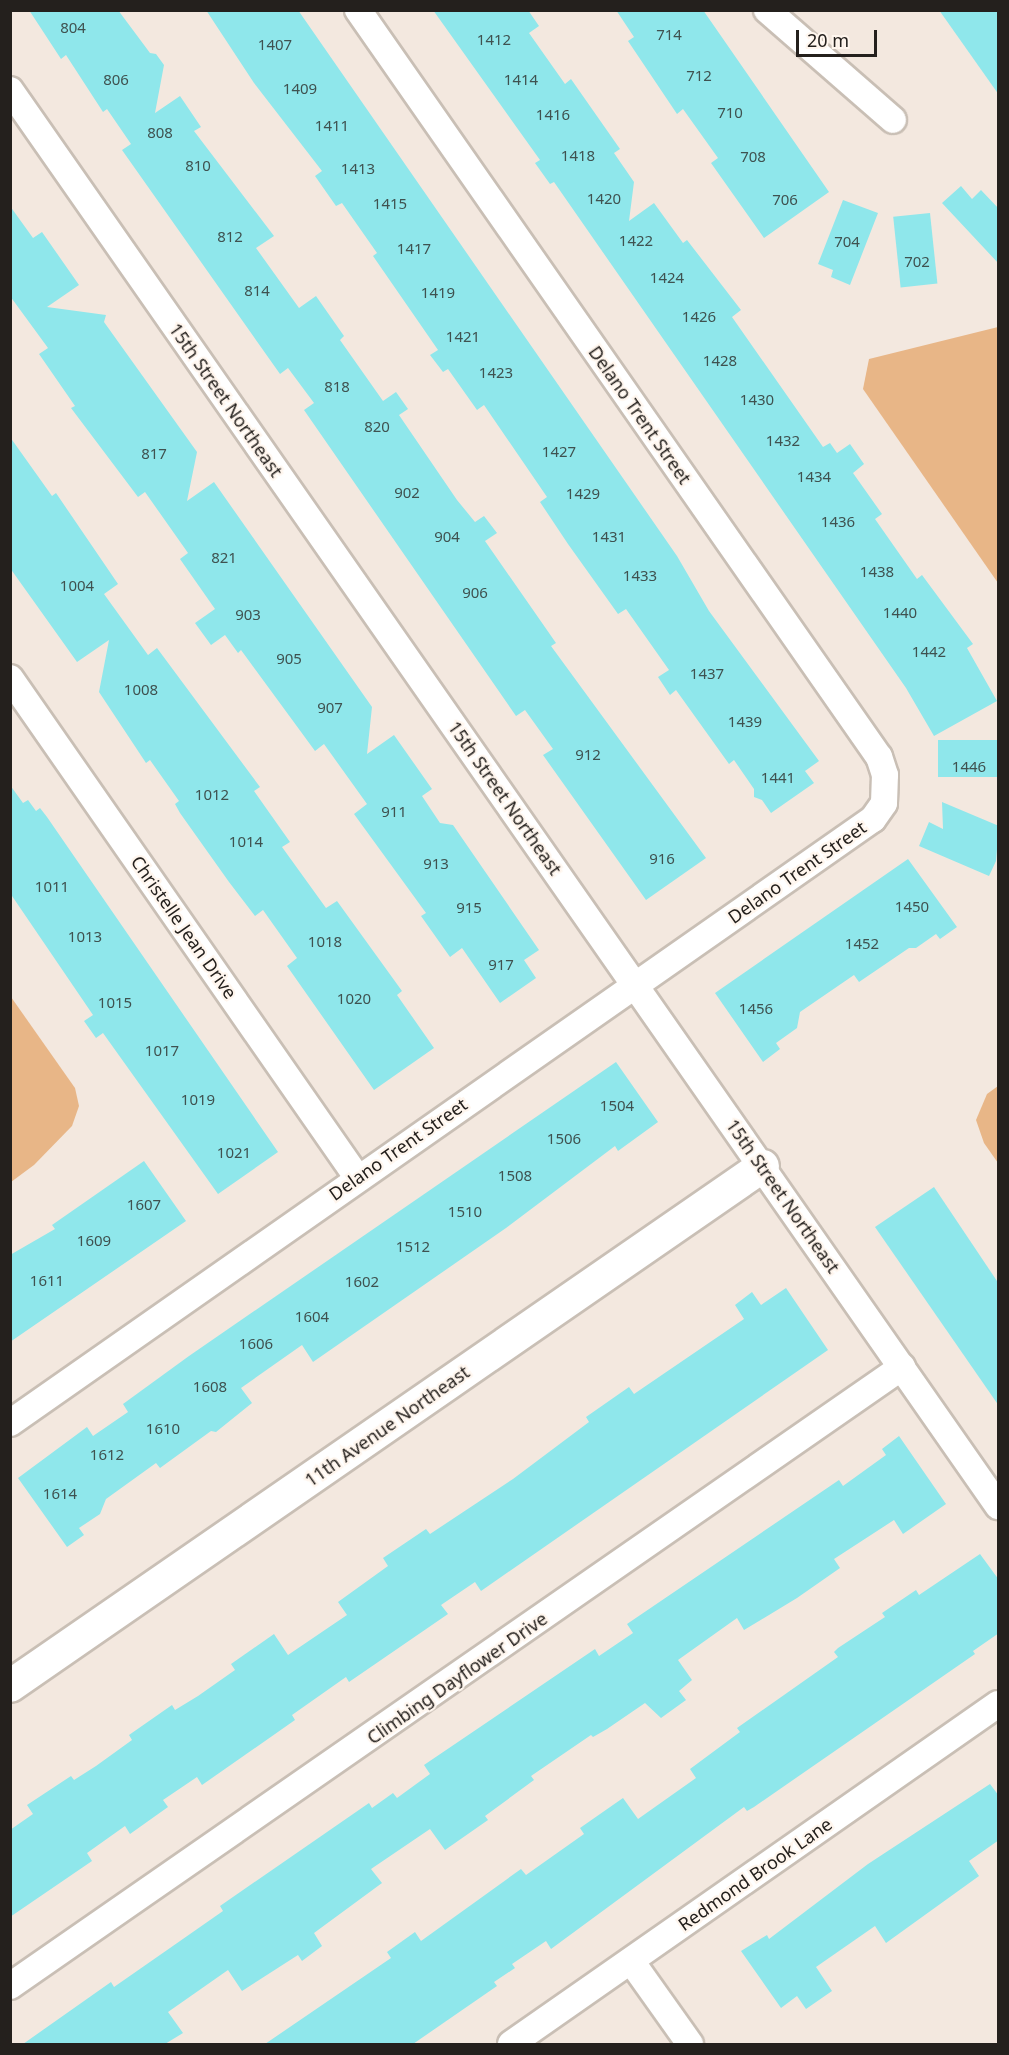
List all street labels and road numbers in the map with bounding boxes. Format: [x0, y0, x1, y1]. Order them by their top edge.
street label: 15th Street Northeast [165, 319, 287, 481]
street label: Delano Trent Street [584, 342, 696, 488]
street label: 15th Street Northeast [444, 717, 566, 879]
street label: Delano Trent Street [724, 816, 870, 928]
street label: Christelle Jean Drive [127, 851, 241, 1003]
street label: Delano Trent Street [325, 1093, 471, 1205]
street label: 15th Street Northeast [722, 1115, 844, 1277]
street label: 11th Avenue Northeast [301, 1361, 473, 1491]
street label: Climbing Dayflower Drive [363, 1608, 551, 1748]
street label: Redmond Brook Lane [674, 1813, 836, 1935]

